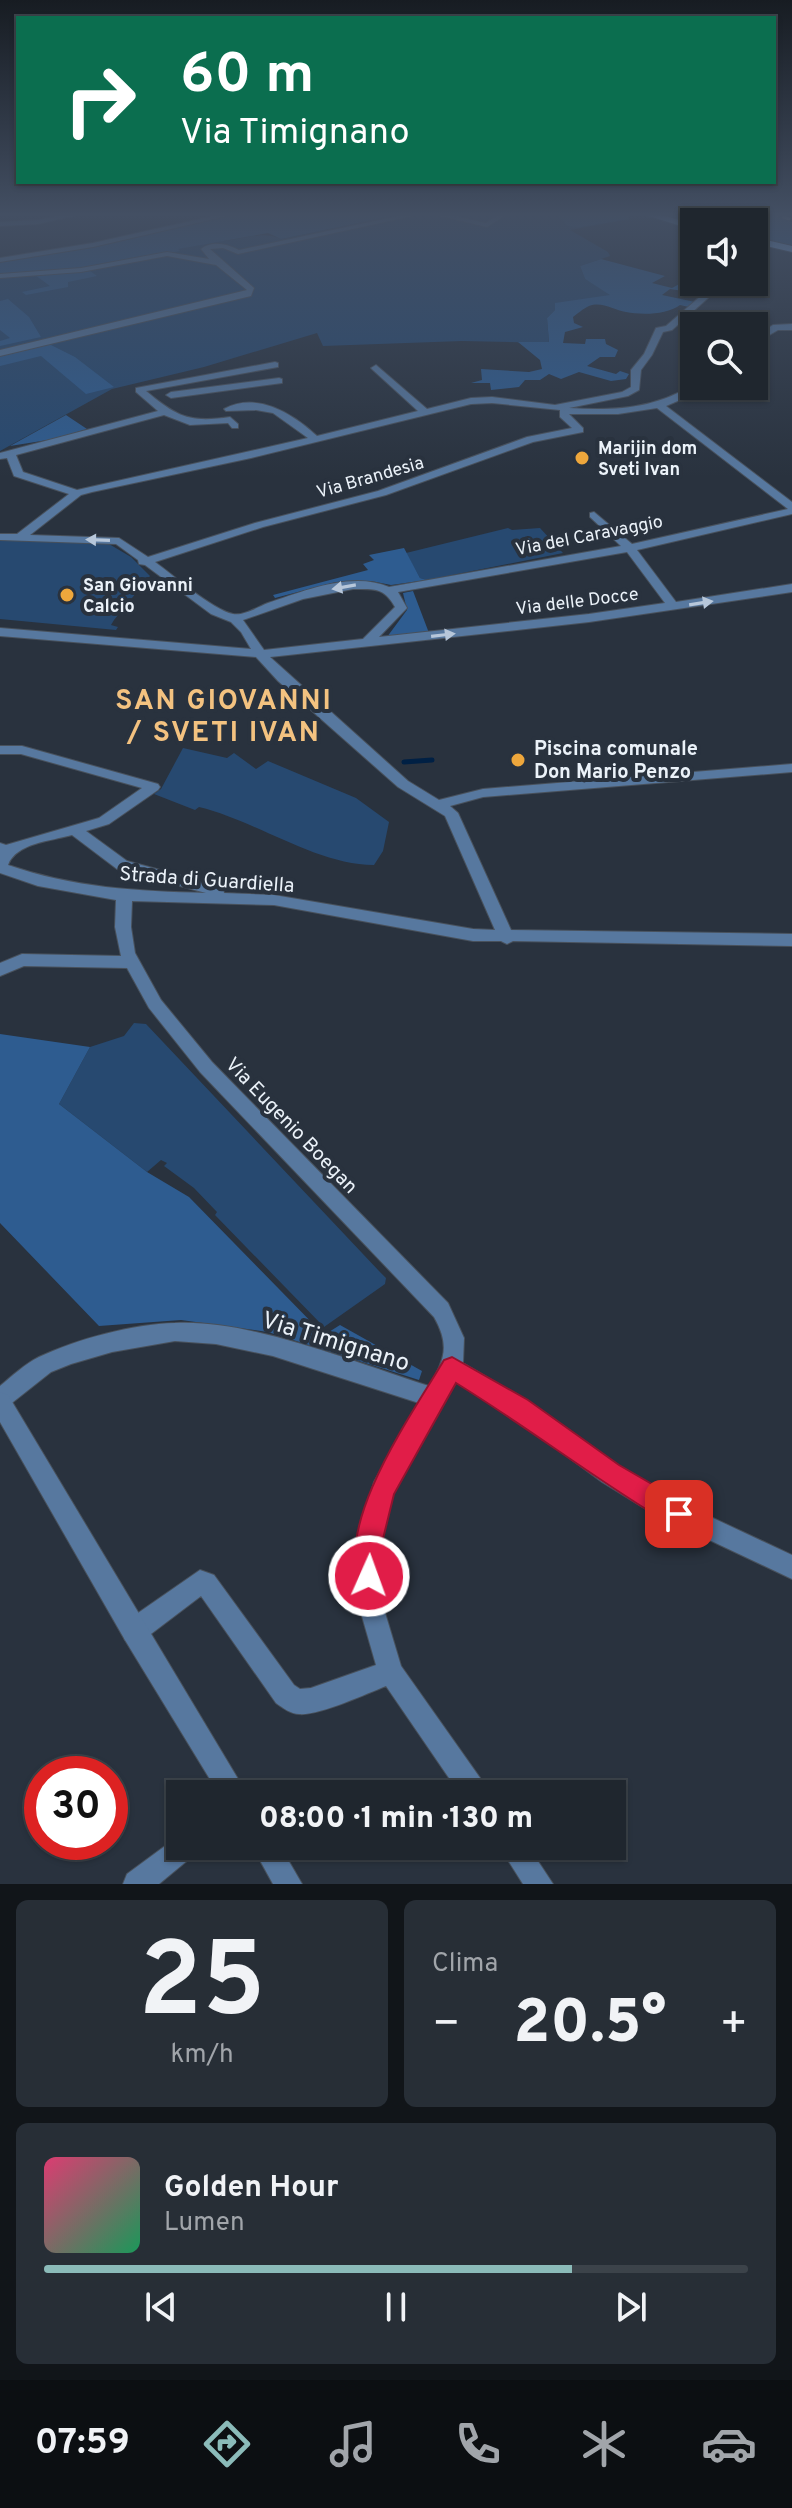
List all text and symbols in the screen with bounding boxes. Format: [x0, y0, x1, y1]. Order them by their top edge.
text: 60 m [180, 42, 314, 112]
icon: right [48, 48, 152, 152]
text: Via Timignano [180, 111, 410, 157]
map controls [680, 208, 768, 400]
button: sound [680, 208, 768, 296]
button: search [680, 312, 768, 400]
place label: Marijin dom Sveti Ivan [598, 438, 697, 482]
marker: Marijin dom Sveti Ivan [573, 449, 591, 467]
street label: Via Brandesia [314, 452, 427, 505]
street label: Via del Caravaggio [514, 511, 665, 562]
one-way arrow [85, 533, 110, 546]
place label: San Giovanni Calcio [83, 575, 193, 619]
one-way arrow [331, 581, 356, 593]
street label: Via delle Docce [514, 584, 640, 621]
marker: San Giovanni Calcio [58, 586, 76, 604]
one-way arrow [688, 596, 713, 608]
one-way arrow [431, 629, 456, 642]
district label: SAN GIOVANNI / SVETI IVAN [115, 684, 333, 752]
place label: Piscina comunale Don Mario Penzo [534, 737, 698, 786]
marker: Piscina comunale Don Mario Penzo [509, 751, 527, 769]
street label: Strada di Guardiella [118, 862, 295, 900]
street label: Via Eugenio Boegan [219, 1053, 362, 1200]
street label: Via Timignano [258, 1306, 413, 1380]
pin [645, 1480, 713, 1548]
icon: arrive [657, 1492, 701, 1536]
position arrow [327, 1534, 411, 1618]
speed limit sign: 30 [24, 1756, 128, 1860]
text: 08:00 · 1 min · 130 m [259, 1801, 533, 1838]
text: 25 [138, 1921, 266, 2053]
text: Clima [432, 1948, 498, 1981]
text: 20.5° [514, 1988, 666, 2064]
text: − [432, 1998, 460, 2054]
text: + [720, 1998, 748, 2054]
text: km/h [170, 2039, 234, 2072]
text: Golden Hour [164, 2170, 338, 2207]
text: Lumen [164, 2207, 245, 2240]
icon: previous [139, 2285, 183, 2329]
icon: pause [374, 2285, 418, 2329]
icon: next [609, 2285, 653, 2329]
icon: directions [199, 2416, 255, 2472]
icon: music [325, 2416, 381, 2472]
icon: phone [450, 2416, 506, 2472]
icon: climate [576, 2416, 632, 2472]
icon: car [701, 2416, 757, 2472]
text: 07:59 [35, 2421, 130, 2467]

